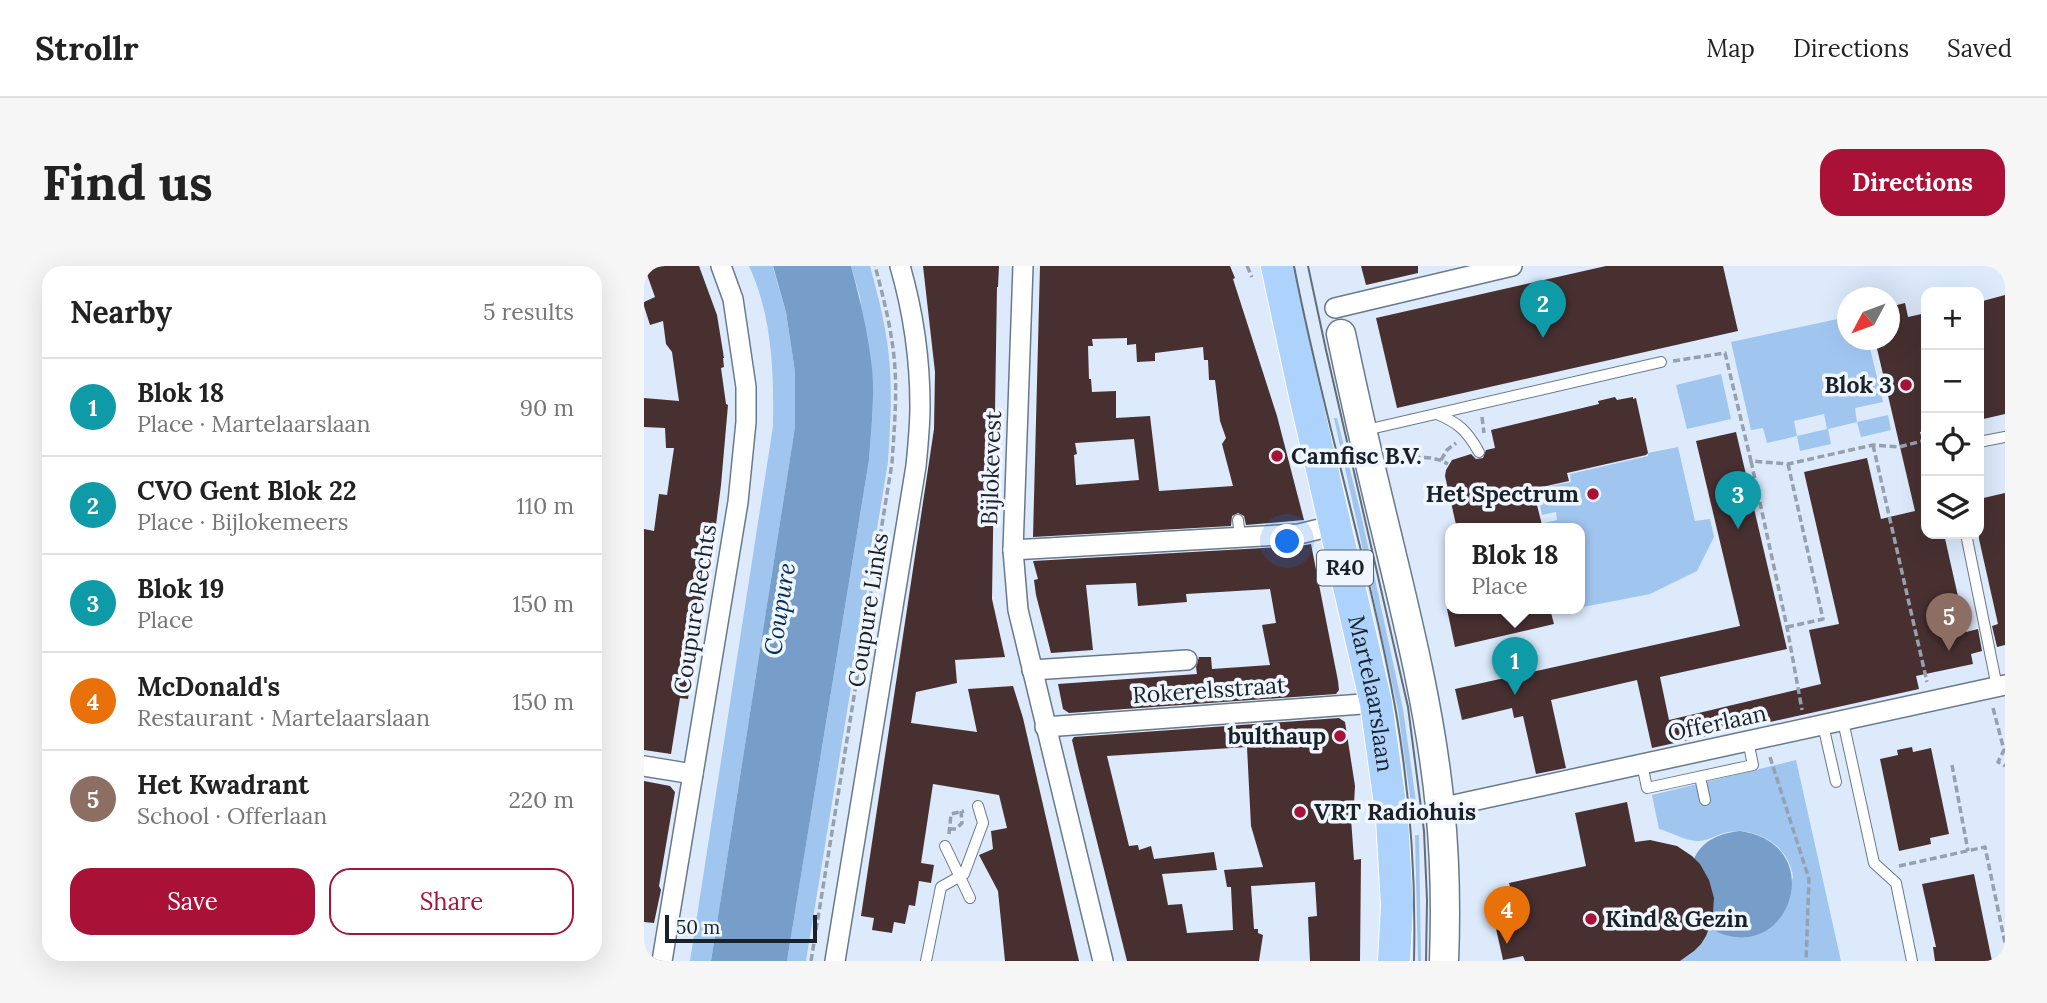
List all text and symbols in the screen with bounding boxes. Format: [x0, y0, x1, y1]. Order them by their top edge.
text: Strollr [35, 27, 139, 69]
text: Map [1706, 33, 1755, 64]
text: Directions [1793, 33, 1909, 64]
text: Saved [1947, 33, 2012, 64]
button: Directions [1820, 149, 2005, 216]
text: Find us [42, 151, 213, 213]
pin: 2 [1520, 280, 1566, 338]
north arrow [1837, 287, 1900, 350]
map controls [1921, 287, 1984, 539]
button: + [1921, 287, 1984, 350]
text: Nearby [70, 293, 172, 331]
text: 5 results [483, 297, 574, 326]
button: − [1921, 350, 1984, 413]
place label: Blok 3 [1824, 370, 1892, 399]
text: Blok 18 [137, 376, 224, 409]
marker: Blok 3 [1898, 377, 1914, 393]
text: 1 [88, 393, 98, 422]
text: 90 m [520, 393, 574, 422]
text: Place · Martelaarslaan [137, 409, 370, 438]
street label: Bijlokevest [974, 410, 1007, 526]
button: locate [1921, 413, 1984, 476]
place label: Camfisc B.V. [1291, 441, 1422, 470]
marker: Camfisc B.V. [1269, 448, 1285, 464]
pin: 3 [1715, 471, 1761, 529]
text: CVO Gent Blok 22 [137, 474, 357, 507]
button: layers [1921, 476, 1984, 539]
place label: Het Spectrum [1426, 479, 1579, 508]
marker: Het Spectrum [1585, 486, 1601, 502]
text: 2 [87, 491, 99, 520]
text: 110 m [516, 491, 574, 520]
text: Place · Bijlokemeers [137, 507, 348, 536]
street label: Coupure Rechts [667, 522, 722, 696]
popup [1445, 523, 1585, 614]
your location [1270, 524, 1304, 558]
street label: Coupure Links [841, 531, 894, 689]
text: Blok 18 [1471, 538, 1559, 571]
road number: R40 [1317, 550, 1373, 586]
water label: Coupure [757, 560, 802, 657]
text: Place [1471, 571, 1528, 600]
text: Blok 19 [137, 572, 224, 605]
text: 3 [87, 589, 99, 618]
text: 150 m [512, 589, 574, 618]
pin: 5 [1926, 593, 1972, 651]
text: Place [137, 605, 194, 634]
street label: Martelaarslaan [1342, 612, 1400, 774]
pin: 1 [1492, 637, 1538, 695]
text: McDonald's [137, 670, 280, 703]
street label: Rokerelsstraat [1131, 670, 1287, 709]
text: 4 [87, 687, 99, 716]
text: 150 m [512, 687, 574, 716]
street label: Offerlaan [1665, 698, 1769, 747]
text: Restaurant · Martelaarslaan [137, 703, 430, 732]
place label: bulthaup [1227, 721, 1326, 750]
marker: bulthaup [1332, 728, 1348, 744]
text: Het Kwadrant [137, 768, 309, 801]
text: 5 [87, 785, 99, 814]
text: 220 m [508, 785, 574, 814]
place label: VRT Radiohuis [1314, 797, 1476, 826]
text: School · Offerlaan [137, 801, 327, 830]
marker: VRT Radiohuis [1292, 804, 1308, 820]
button: Save [70, 868, 315, 935]
button: Share [329, 868, 574, 935]
pin: 4 [1484, 886, 1530, 944]
place label: Kind & Gezin [1605, 904, 1749, 933]
marker: Kind & Gezin [1583, 911, 1599, 927]
scale bar [665, 912, 817, 944]
text: 50 m [676, 915, 720, 939]

